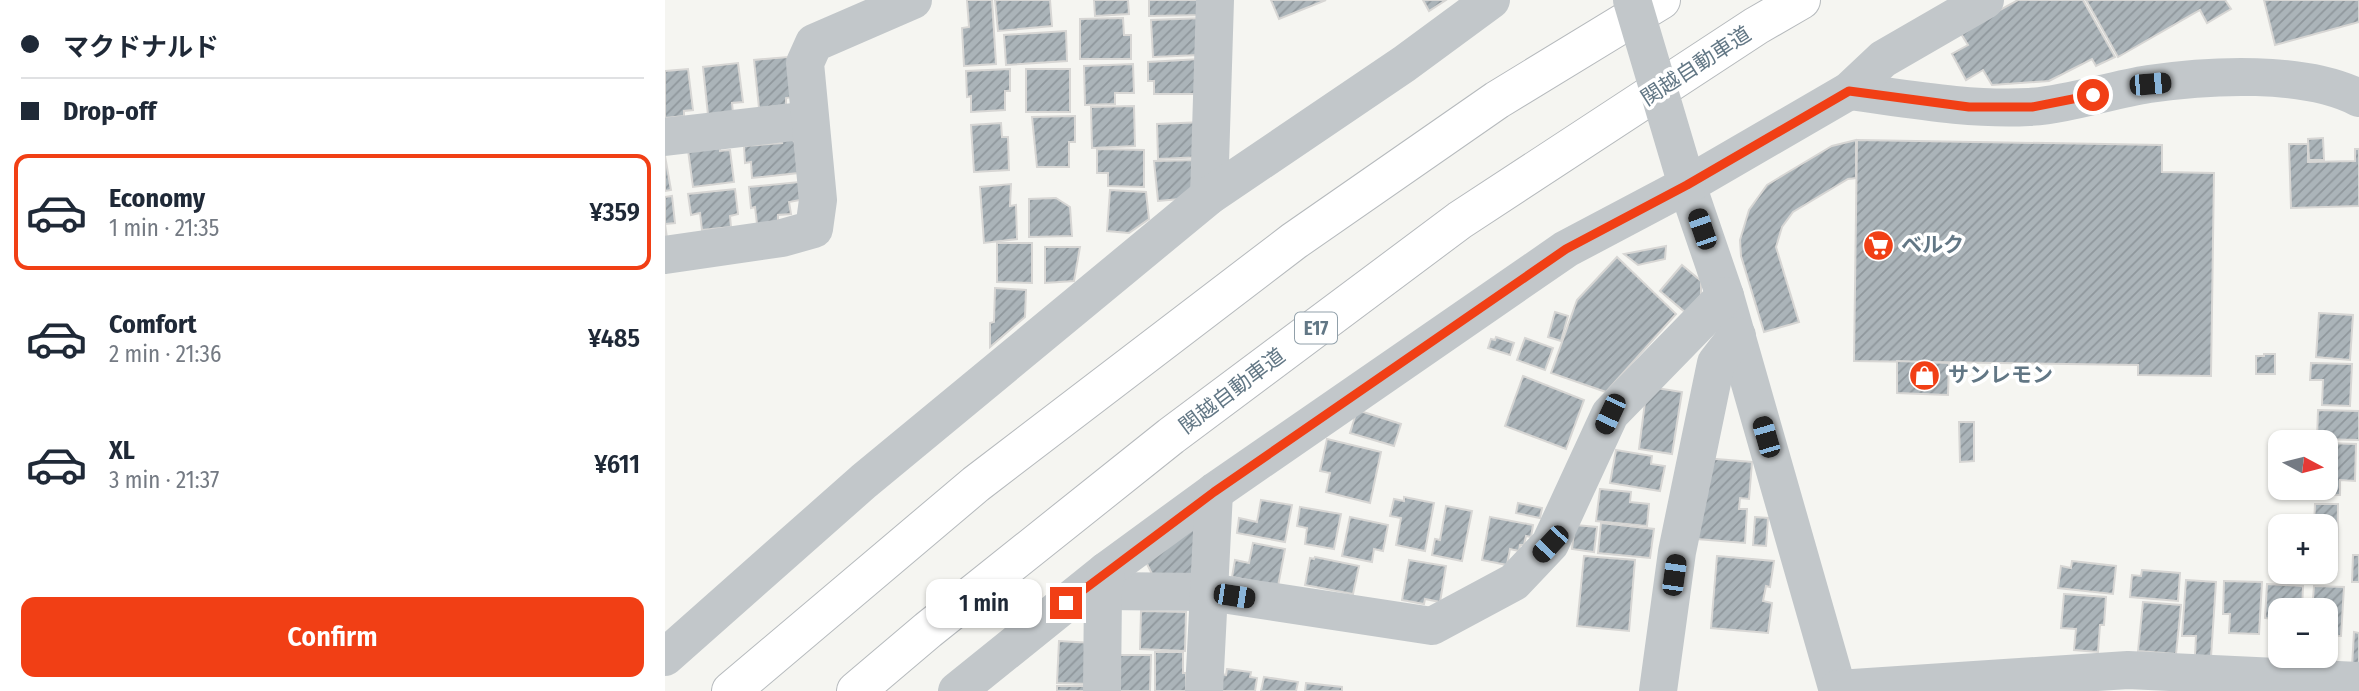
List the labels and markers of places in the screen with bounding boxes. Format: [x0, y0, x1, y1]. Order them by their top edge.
supermarket icon: ベルク [1861, 228, 1895, 262]
place label: ベルク [1901, 232, 1964, 258]
shop icon: サンレモン [1908, 358, 1942, 392]
place label: サンレモン [1948, 362, 2053, 388]

